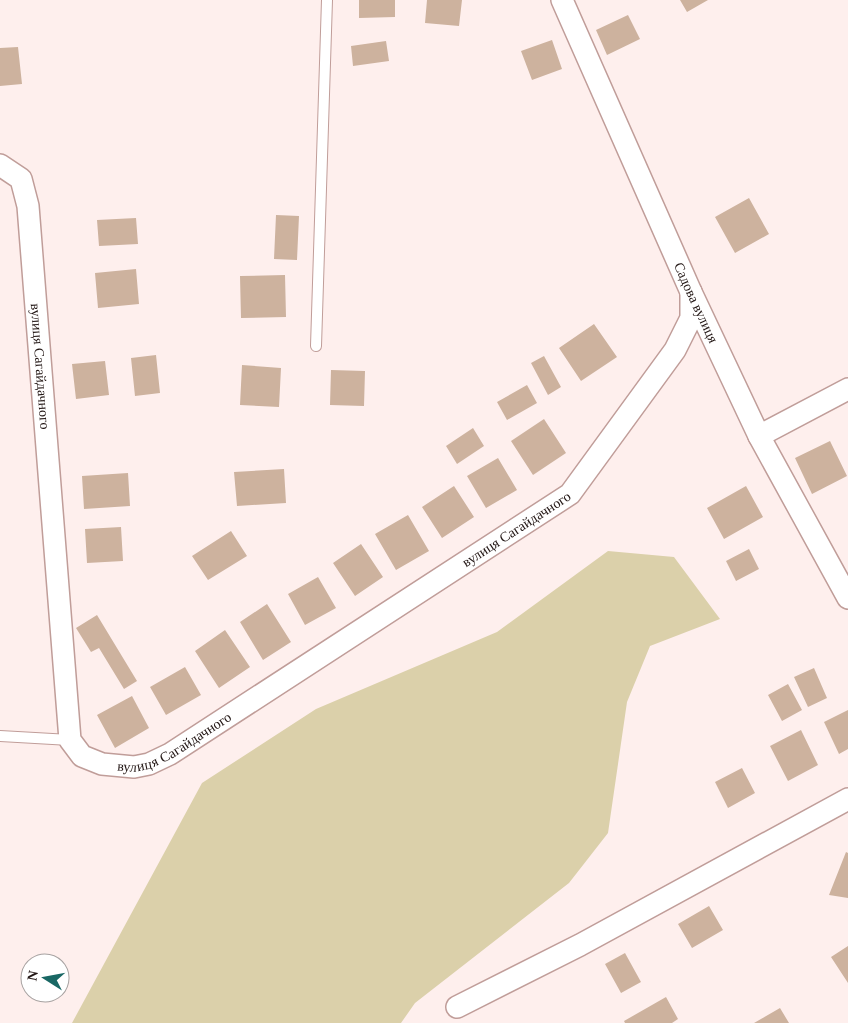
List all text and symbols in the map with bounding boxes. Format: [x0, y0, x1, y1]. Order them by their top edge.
street label: Садова вулиця [671, 260, 721, 346]
street label: вулиця Сагайдачного [28, 303, 53, 430]
street label: вулиця Сагайдачного [460, 489, 574, 570]
street label: вулиця Сагайдачного [117, 709, 234, 775]
north arrow [20, 953, 70, 1003]
text: N [24, 969, 41, 982]

